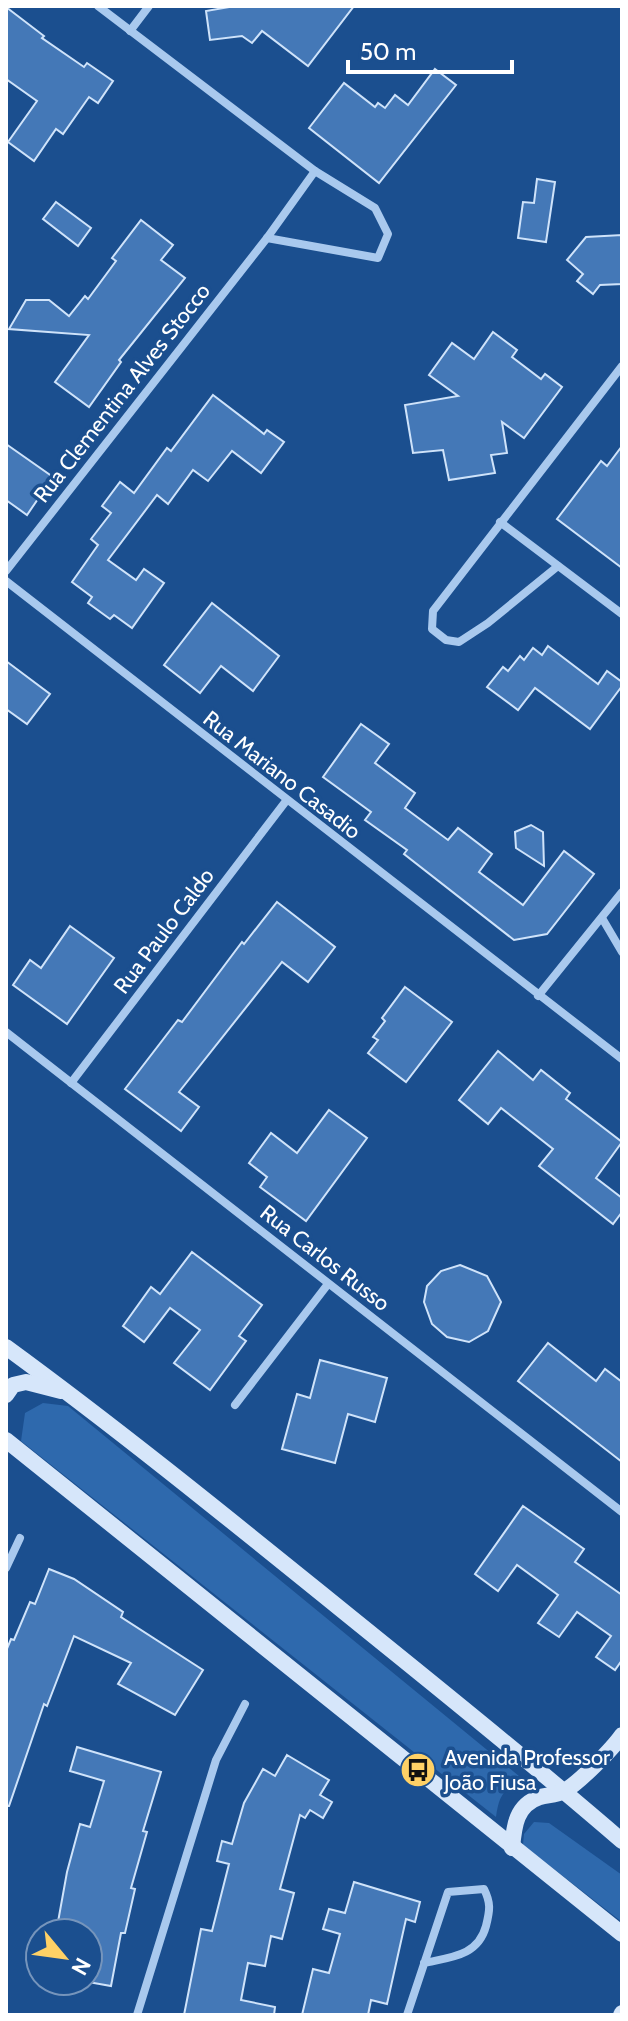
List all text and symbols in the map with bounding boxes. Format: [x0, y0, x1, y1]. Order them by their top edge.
scale bar [348, 24, 512, 74]
text: 50 m [360, 37, 416, 66]
street label: Rua Clementina Alves Stocco [28, 278, 216, 508]
street label: Rua Mariano Casadio [198, 705, 366, 845]
street label: Rua Paulo Caldo [108, 863, 220, 999]
street label: Rua Carlos Russo [255, 1199, 395, 1317]
place label: Avenida Professor João Fiusa [443, 1744, 610, 1796]
bus stop icon: Avenida Professor João Fiusa [399, 1751, 437, 1789]
north arrow [24, 1917, 104, 1997]
text: N [65, 1953, 97, 1980]

